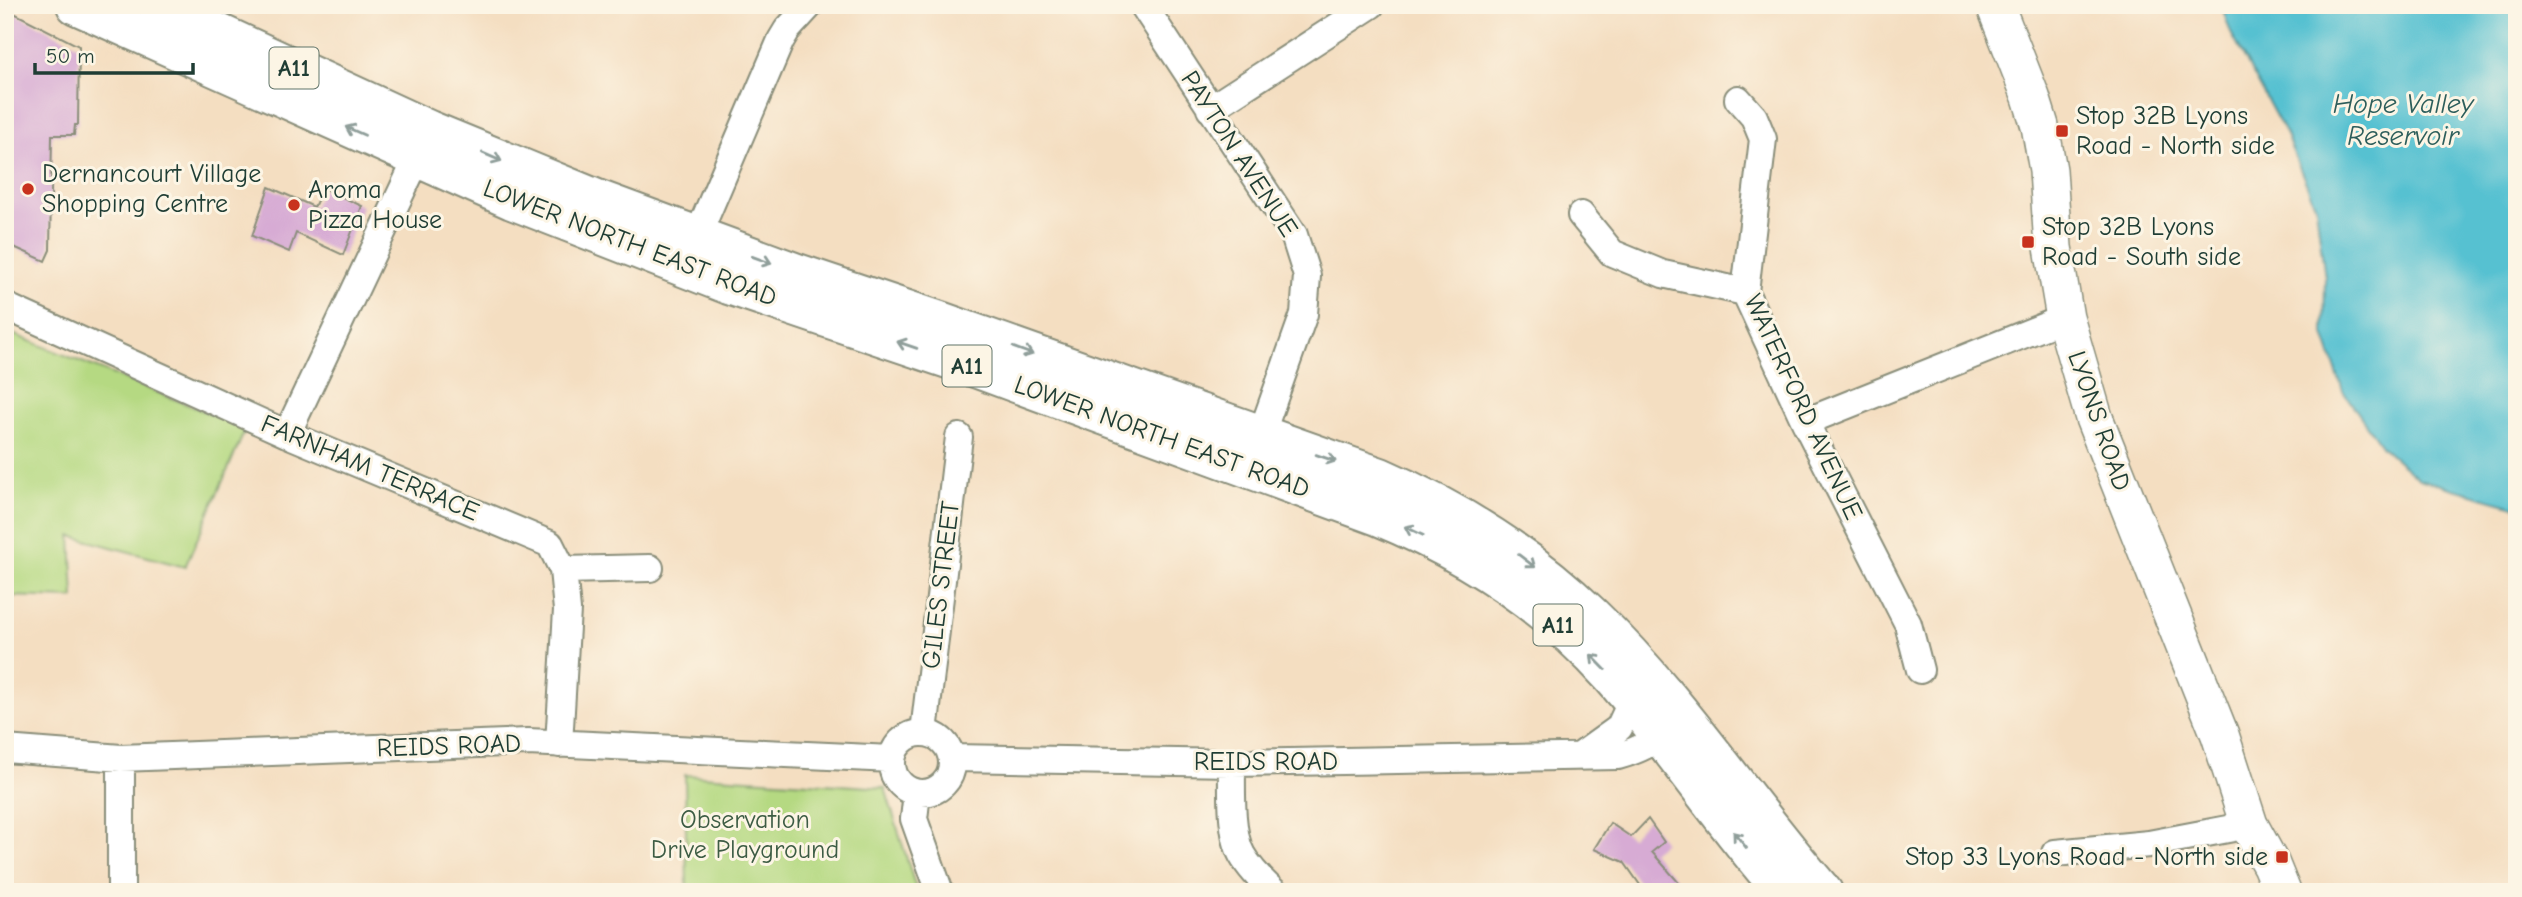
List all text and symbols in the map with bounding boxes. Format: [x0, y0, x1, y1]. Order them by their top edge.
scale bar [35, 32, 192, 76]
text: 50 m [46, 44, 95, 68]
road number: A11 [270, 47, 318, 88]
street label: PAYTON AVENUE [1174, 66, 1304, 242]
water label: Hope Valley Reservoir [2333, 88, 2475, 152]
place label: Stop 32B Lyons Road - North side [2076, 101, 2275, 161]
marker: Stop 32B Lyons Road - North side [2054, 123, 2070, 139]
one-way arrow [345, 124, 366, 137]
one-way arrow [481, 151, 503, 164]
place label: Dernancourt Village Shopping Centre [42, 159, 261, 219]
street label: LOWER NORTH EAST ROAD [479, 173, 781, 313]
place label: Aroma Pizza House [308, 175, 442, 235]
marker: Dernancourt Village Shopping Centre [20, 181, 36, 197]
marker: Aroma Pizza House [286, 197, 302, 213]
place label: Stop 32B Lyons Road - South side [2042, 212, 2241, 272]
marker: Stop 32B Lyons Road - South side [2020, 234, 2036, 250]
one-way arrow [750, 254, 772, 267]
street label: WATERFORD AVENUE [1738, 290, 1868, 524]
one-way arrow [897, 338, 919, 350]
one-way arrow [1012, 345, 1034, 358]
road number: A11 [942, 346, 992, 386]
street label: LYONS ROAD [2061, 347, 2137, 495]
street label: LOWER NORTH EAST ROAD [1010, 370, 1314, 504]
street label: FARNHAM TERRACE [257, 409, 483, 527]
one-way arrow [1314, 453, 1336, 466]
street label: GILES STREET [916, 499, 966, 671]
one-way arrow [1404, 524, 1425, 537]
one-way arrow [1517, 554, 1536, 569]
road number: A11 [1534, 604, 1582, 646]
one-way arrow [1589, 654, 1606, 671]
street label: REIDS ROAD [376, 728, 522, 764]
street label: REIDS ROAD [1194, 747, 1338, 777]
park label: Observation Drive Playground [651, 805, 839, 865]
one-way arrow [1733, 831, 1748, 849]
place label: Stop 33 Lyons Road - North side [1905, 842, 2268, 872]
marker: Stop 33 Lyons Road - North side [2274, 849, 2290, 865]

